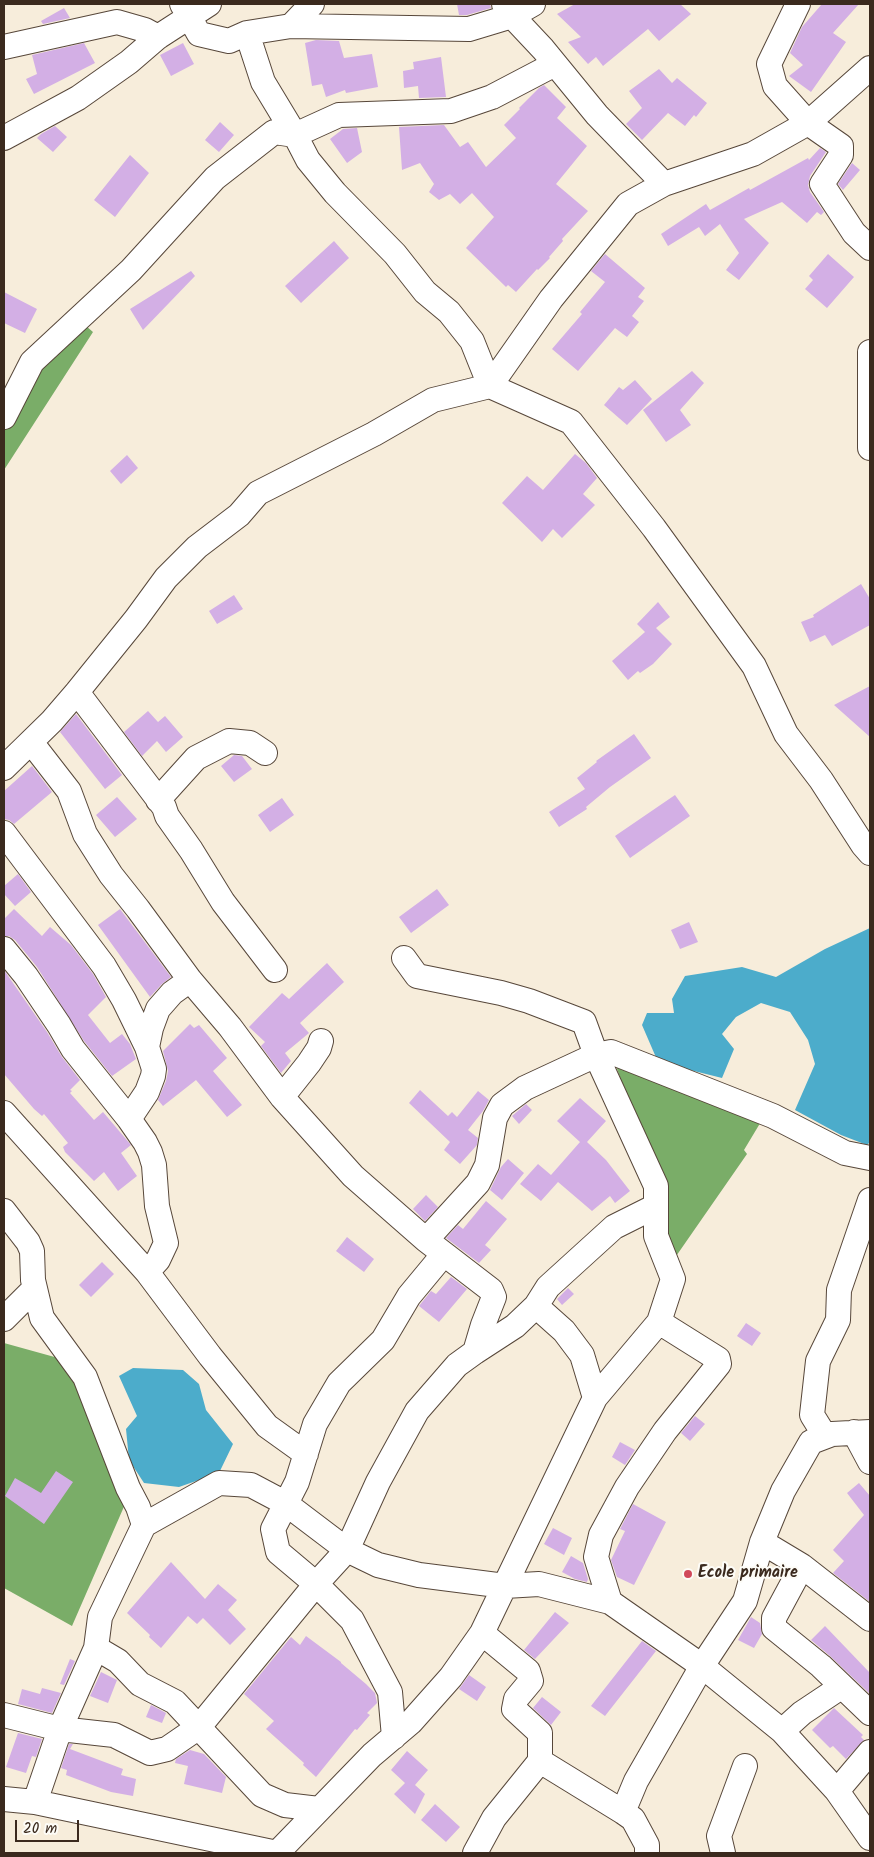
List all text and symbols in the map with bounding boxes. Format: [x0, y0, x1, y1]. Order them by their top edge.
place label: Ecole primaire [698, 1564, 798, 1584]
marker: Ecole primaire [682, 1568, 694, 1580]
scale bar [18, 1810, 81, 1842]
text: 20 m [23, 1817, 57, 1841]

